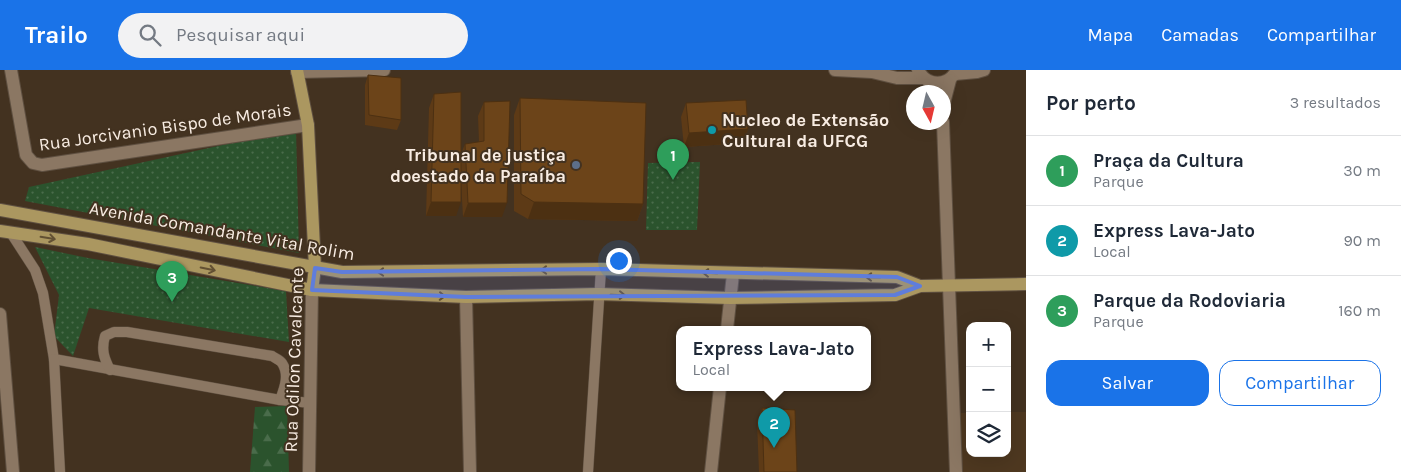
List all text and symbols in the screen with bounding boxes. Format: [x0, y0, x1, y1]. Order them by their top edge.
search box [118, 13, 468, 58]
text: Trailo [25, 21, 88, 49]
icon: search [136, 21, 164, 49]
text: Pesquisar aqui [176, 24, 305, 46]
text: Mapa [1088, 24, 1133, 46]
text: Camadas [1161, 24, 1239, 46]
text: Compartilhar [1267, 24, 1376, 46]
north arrow [906, 85, 951, 130]
text: Por perto [1046, 91, 1136, 115]
text: 3 resultados [1290, 93, 1381, 112]
street label: Rua Jorcivanio Bispo de Morais [37, 98, 293, 156]
place label: Nucleo de Extensão Cultural da UFCG [722, 109, 889, 152]
marker: Nucleo de Extensão Cultural da UFCG [706, 124, 718, 136]
pin: 1 [657, 139, 689, 180]
place label: Tribunal de justiça doestado da Paraíba [390, 144, 566, 187]
text: Praça da Cultura [1093, 150, 1244, 172]
marker: Tribunal de justiça doestado da Paraíba [570, 159, 582, 171]
text: 1 [1059, 161, 1065, 180]
text: 30 m [1343, 161, 1381, 180]
text: Parque [1093, 172, 1144, 191]
street label: Avenida Comandante Vital Rolim [88, 197, 356, 265]
text: Express Lava-Jato [1093, 220, 1255, 242]
text: 2 [1057, 231, 1067, 250]
text: 90 m [1343, 231, 1381, 250]
one-way arrow [40, 234, 56, 244]
text: Local [1093, 242, 1131, 261]
your location [606, 248, 632, 274]
pin: 3 [156, 261, 188, 302]
one-way arrow [199, 265, 215, 274]
one-way arrow [540, 265, 556, 275]
street label: Rua Odilon Cavalcante [280, 267, 308, 453]
one-way arrow [377, 267, 394, 277]
one-way arrow [702, 268, 718, 278]
one-way arrow [865, 272, 881, 281]
one-way arrow [610, 290, 626, 299]
text: Parque da Rodoviaria [1093, 290, 1286, 312]
one-way arrow [430, 291, 446, 301]
text: 3 [1057, 301, 1067, 320]
text: 160 m [1338, 301, 1381, 320]
text: Parque [1093, 312, 1144, 331]
map controls [966, 322, 1011, 457]
button: + [966, 322, 1011, 367]
popup [676, 326, 871, 391]
text: Express Lava-Jato [693, 338, 855, 360]
text: Local [693, 360, 730, 379]
button: Salvar [1046, 360, 1209, 406]
button: Compartilhar [1219, 360, 1381, 406]
button: − [966, 367, 1011, 412]
pin: 2 [758, 407, 790, 448]
button: layers [966, 412, 1011, 457]

